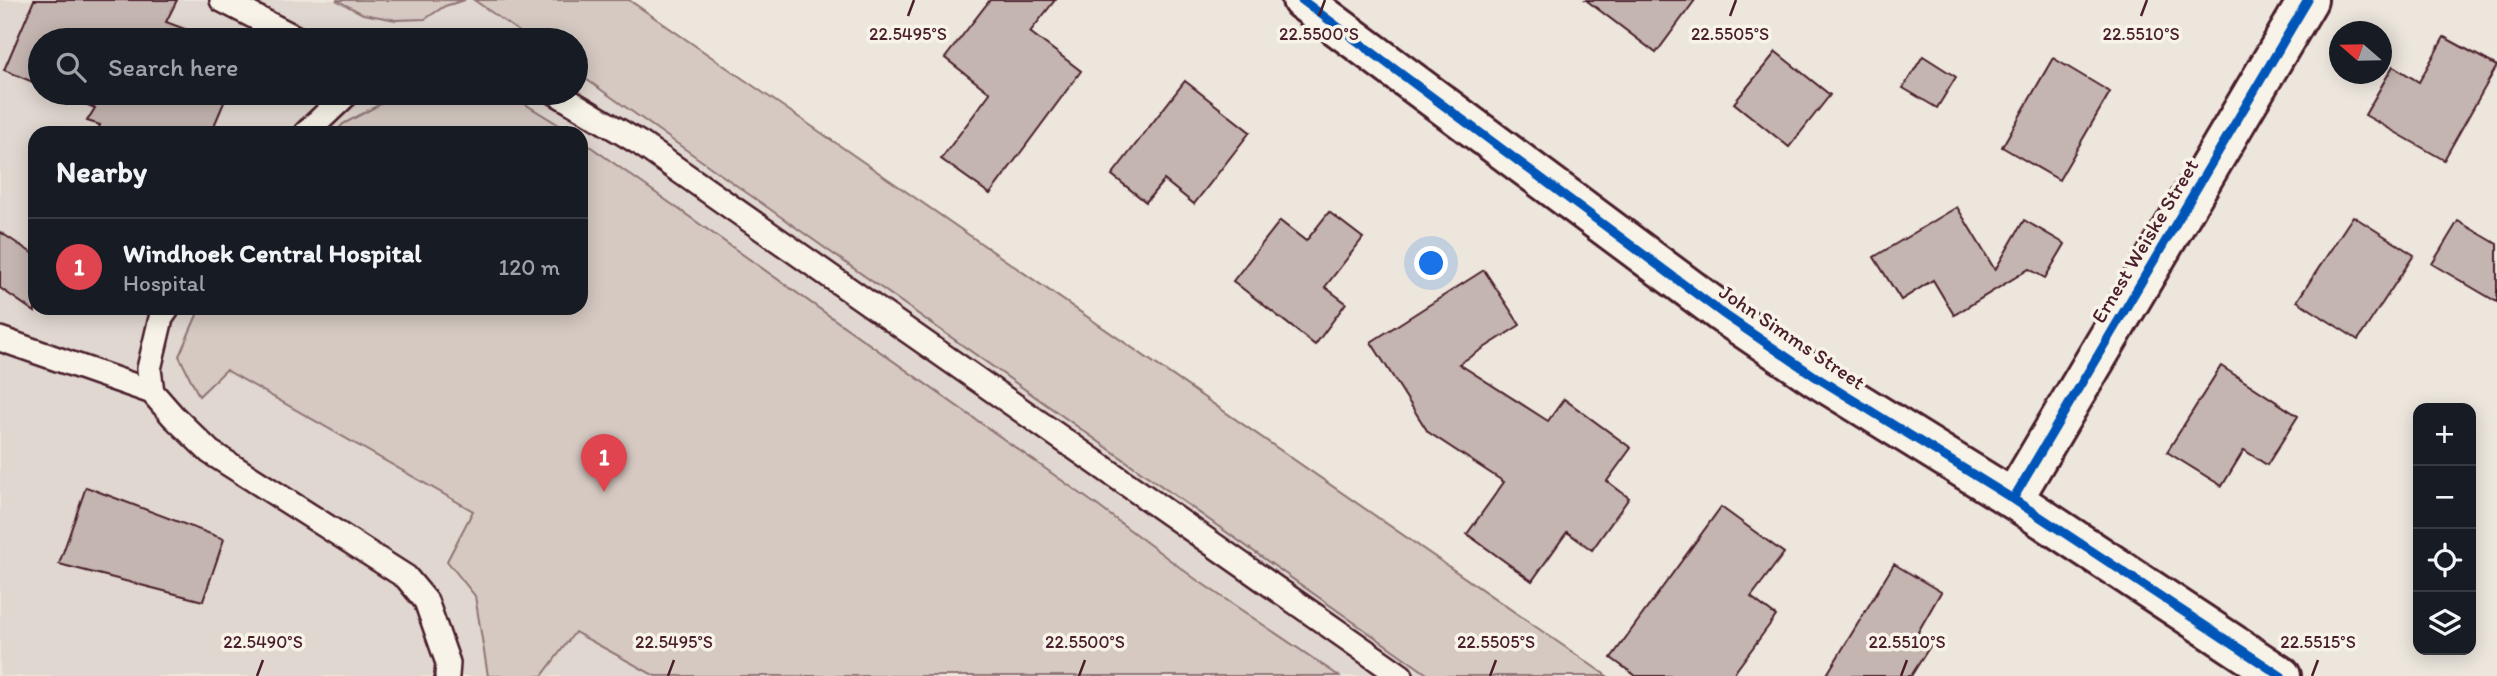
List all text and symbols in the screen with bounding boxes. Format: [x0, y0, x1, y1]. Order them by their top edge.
north arrow [2329, 21, 2392, 84]
text: 22.5495°S [869, 23, 947, 45]
text: 22.5500°S [1279, 23, 1359, 45]
text: 22.5505°S [1691, 23, 1769, 45]
text: 22.5510°S [2102, 23, 2180, 45]
search box [28, 28, 588, 105]
icon: search [52, 48, 90, 86]
text: Search here [108, 51, 238, 83]
text: Nearby [56, 153, 147, 190]
street label: Ernest Weiske Street [2086, 154, 2203, 327]
text: Windhoek Central Hospital [123, 237, 422, 269]
your location [1414, 246, 1448, 280]
text: 1 [74, 253, 84, 281]
text: 120 m [499, 253, 560, 281]
text: Hospital [123, 269, 205, 297]
street label: John Simms Street [1715, 279, 1870, 395]
map controls [2413, 403, 2476, 655]
button: + [2413, 403, 2476, 466]
pin: 1 [581, 434, 627, 492]
button: − [2413, 466, 2476, 529]
button: locate [2413, 529, 2476, 592]
button: layers [2413, 592, 2476, 655]
text: 22.5490°S [223, 631, 303, 653]
text: 22.5495°S [635, 631, 713, 653]
text: 22.5500°S [1045, 631, 1125, 653]
text: 22.5505°S [1457, 631, 1535, 653]
text: 22.5510°S [1868, 631, 1946, 653]
text: 22.5515°S [2280, 631, 2356, 653]

